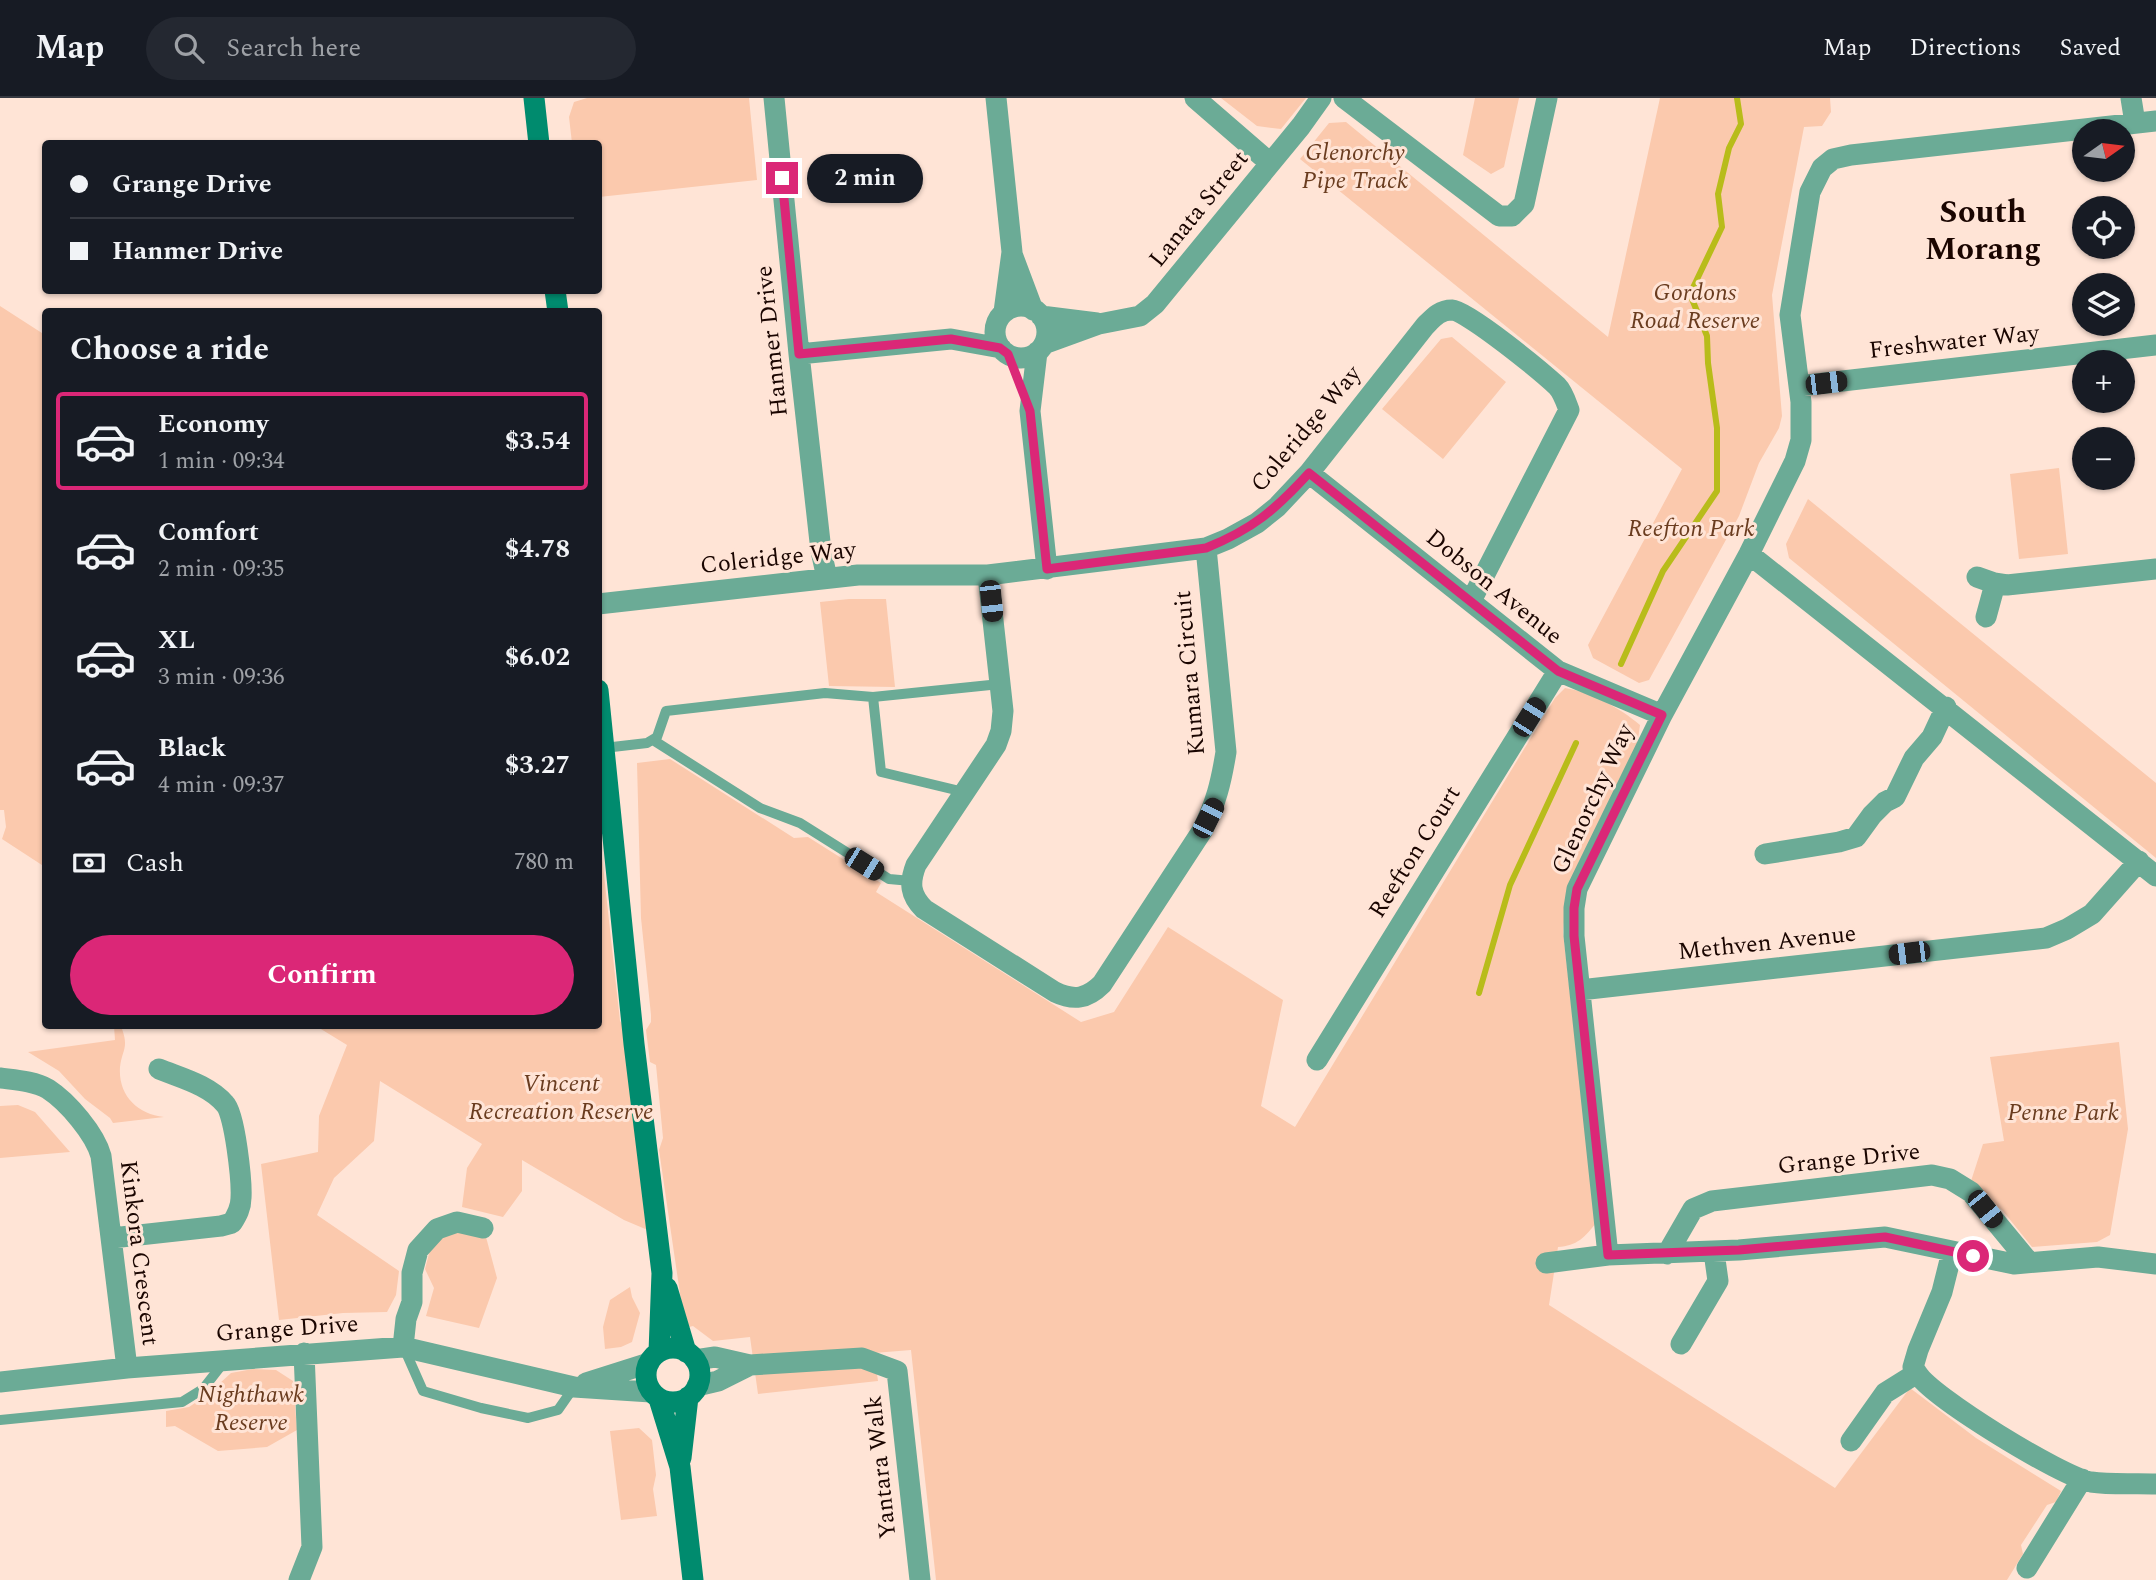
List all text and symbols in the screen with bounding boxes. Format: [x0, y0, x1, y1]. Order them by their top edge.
search box [146, 17, 636, 80]
text: Map [35, 23, 104, 73]
text: Search here [226, 28, 361, 68]
icon: search [170, 29, 208, 67]
text: Map [1823, 30, 1871, 66]
text: Directions [1909, 30, 2021, 66]
text: Saved [2059, 30, 2121, 66]
north arrow [2072, 119, 2135, 182]
map controls [2072, 119, 2135, 490]
park label: Glenorchy Pipe Track [1302, 135, 1408, 199]
street label: Lanata Street [1140, 143, 1258, 275]
callout: 2 min [806, 154, 922, 202]
text: 2 min [834, 161, 896, 196]
route end [766, 162, 798, 194]
text: Grange Drive [112, 164, 272, 204]
district label: South Morang [1925, 188, 2041, 274]
button: locate [2072, 196, 2135, 259]
text: Hanmer Drive [112, 231, 283, 271]
street label: Hanmer Drive [746, 264, 798, 418]
button: layers [2072, 273, 2135, 336]
park label: Gordons Road Reserve [1630, 275, 1760, 339]
street label: Freshwater Way [1867, 315, 2042, 369]
text: Choose a ride [70, 325, 269, 374]
button: + [2072, 350, 2135, 413]
street label: Coleridge Way [1242, 356, 1371, 500]
car [1804, 370, 1849, 396]
text: Economy [158, 404, 268, 444]
icon: car [74, 410, 137, 473]
text: $3.54 [505, 421, 570, 461]
button: − [2072, 427, 2135, 490]
text: 1 min · 09:34 [158, 444, 285, 479]
park label: Reefton Park [1627, 511, 1755, 547]
text: Comfort [158, 512, 259, 552]
icon: car [74, 518, 137, 581]
street label: Dobson Avenue [1418, 520, 1570, 654]
text: $4.78 [505, 529, 570, 569]
street label: Coleridge Way [698, 532, 859, 584]
text: 2 min · 09:35 [158, 552, 285, 587]
car [979, 579, 1004, 623]
street label: Kumara Circuit [1165, 589, 1215, 757]
text: XL [158, 620, 195, 660]
icon: car [74, 626, 137, 689]
text: $6.02 [505, 637, 570, 677]
text: 3 min · 09:36 [158, 660, 285, 695]
car [1509, 694, 1550, 740]
street label: Glenorchy Way [1542, 716, 1644, 880]
text: Black [158, 728, 226, 768]
icon: car [74, 734, 137, 797]
text: $3.27 [505, 745, 570, 785]
text: 4 min · 09:37 [158, 768, 285, 803]
street label: Reefton Court [1360, 779, 1470, 925]
car [1190, 795, 1227, 841]
text: Cash [126, 843, 184, 883]
icon: cash [70, 844, 108, 882]
car [841, 844, 888, 884]
text: 780 m [514, 845, 574, 880]
street label: Methven Avenue [1676, 916, 1858, 970]
button: Confirm [70, 935, 574, 1015]
car [1887, 940, 1932, 966]
park label: Vincent Recreation Reserve [469, 1066, 653, 1130]
park label: Penne Park [2007, 1095, 2119, 1131]
street label: Grange Drive [1776, 1134, 1922, 1184]
street label: Kinkora Crescent [110, 1158, 168, 1348]
car [1964, 1186, 2007, 1232]
route start [1957, 1240, 1989, 1272]
street label: Grange Drive [214, 1306, 360, 1352]
park label: Nighthawk Reserve [198, 1377, 304, 1441]
street label: Yantara Walk [856, 1393, 906, 1541]

